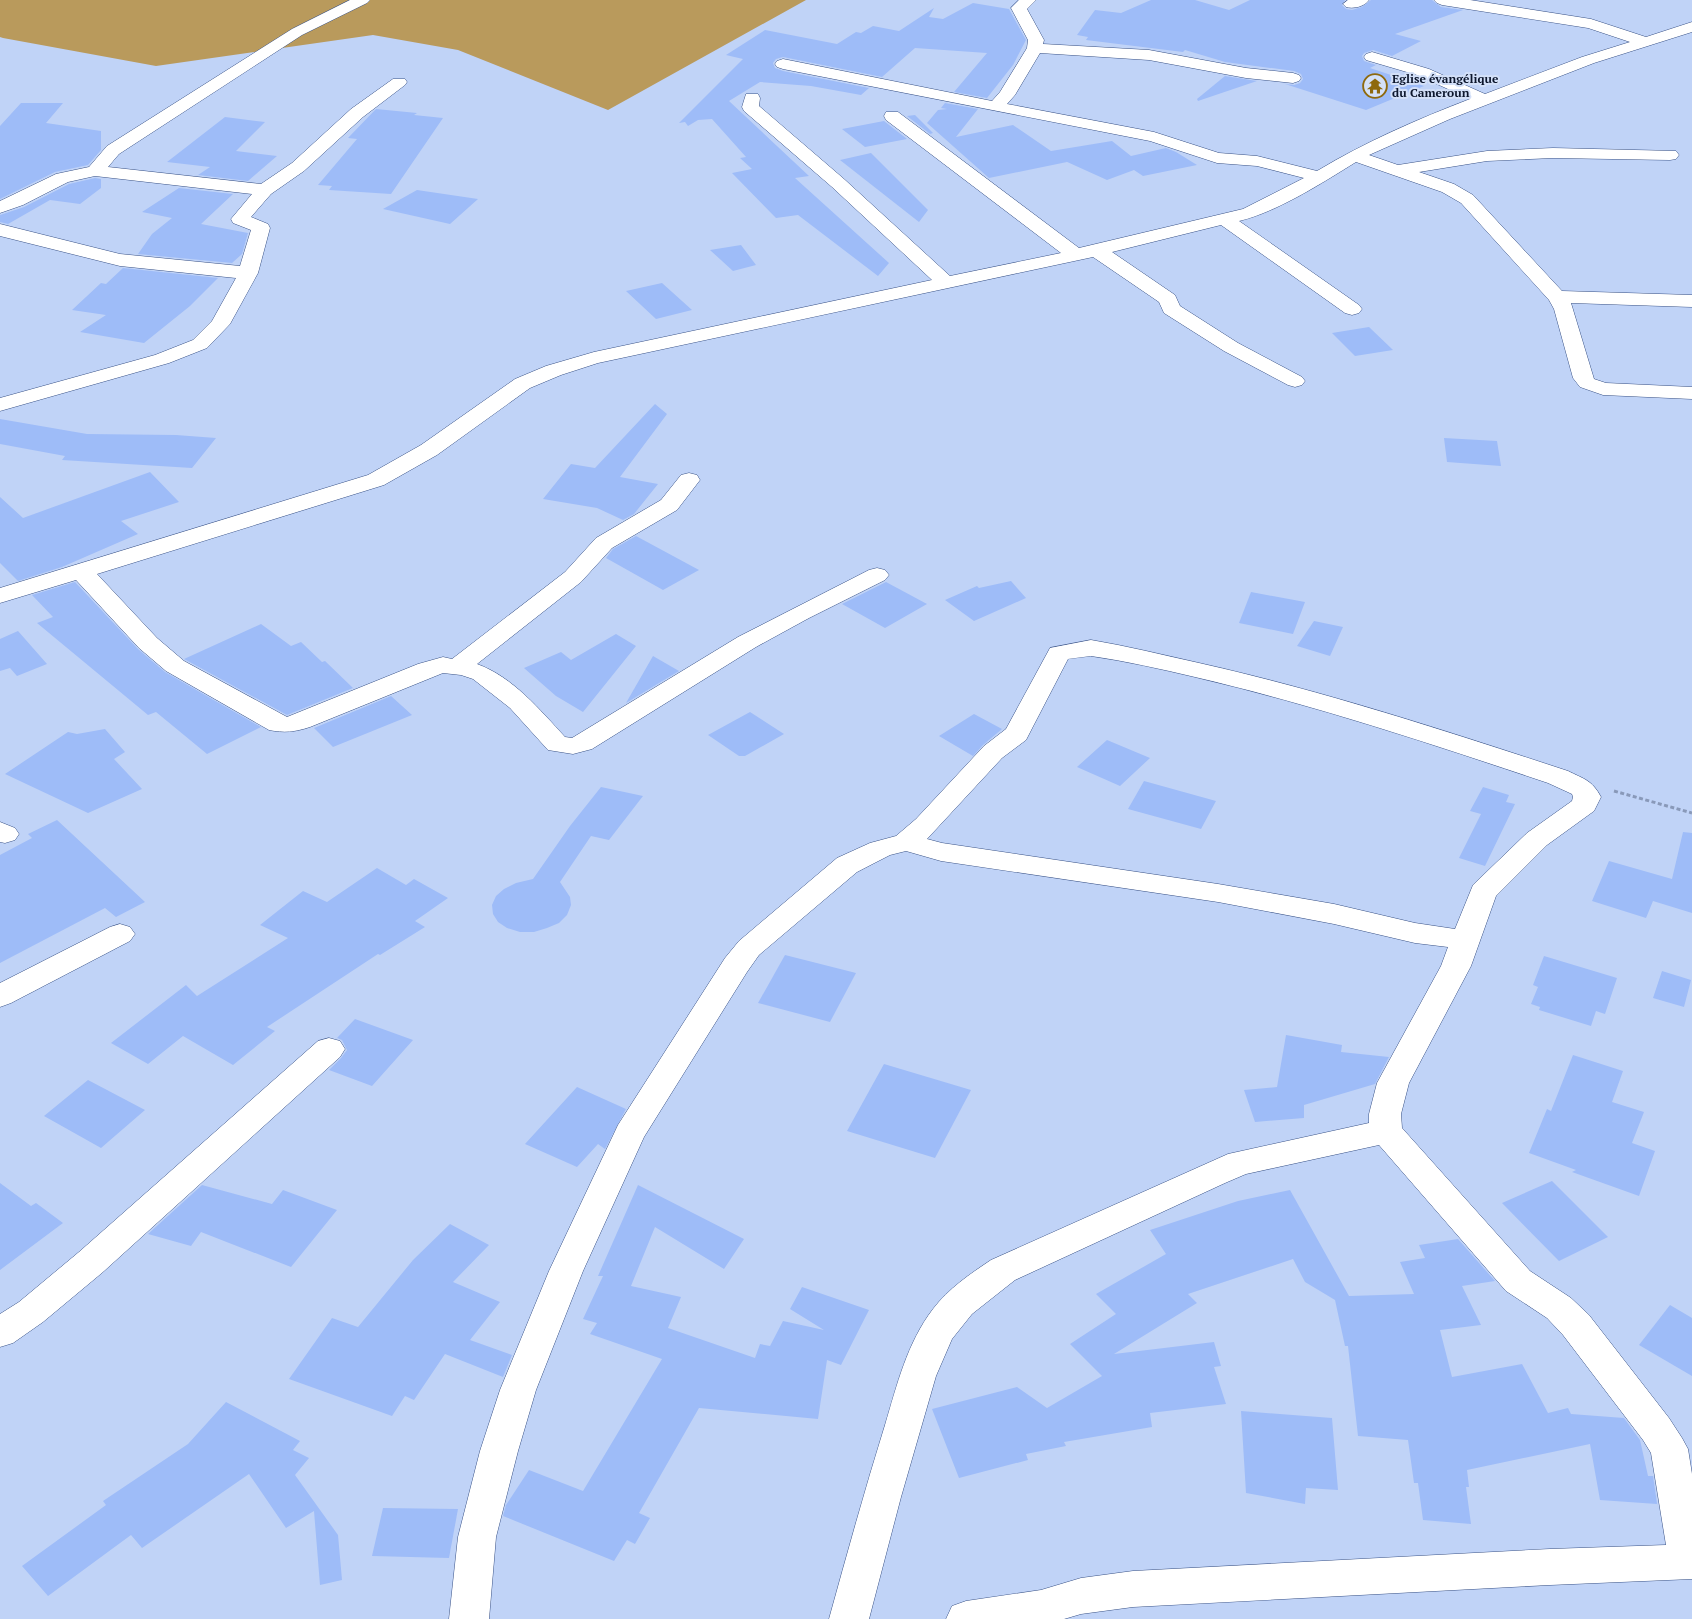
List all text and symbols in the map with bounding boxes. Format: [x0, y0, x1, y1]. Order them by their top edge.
place label: Eglise évangélique du Cameroun [1392, 71, 1499, 100]
temple icon: Eglise évangélique du Cameroun [1362, 73, 1388, 99]

